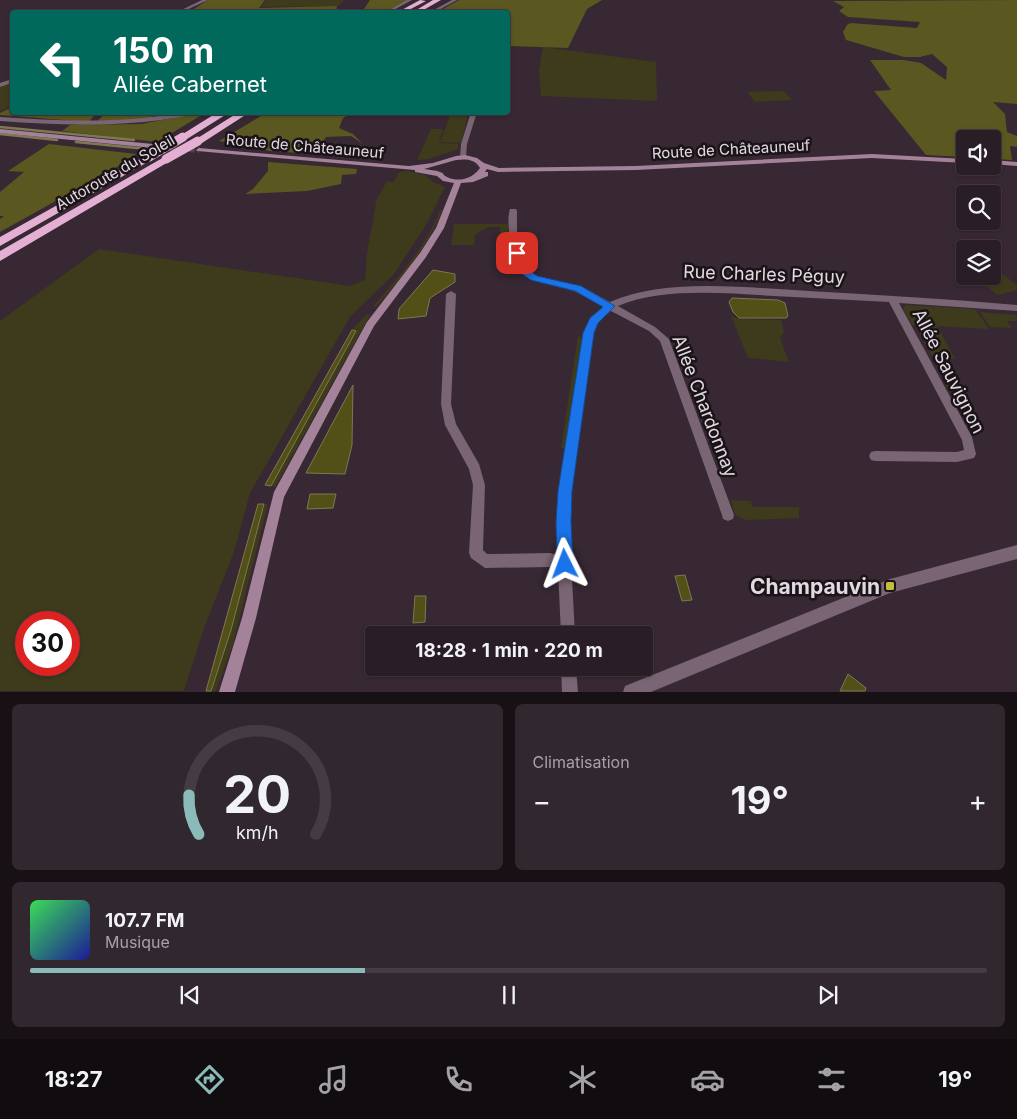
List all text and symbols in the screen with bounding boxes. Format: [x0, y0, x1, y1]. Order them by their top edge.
text: 150 m [113, 29, 214, 71]
icon: left [30, 30, 95, 95]
text: Allée Cabernet [113, 71, 267, 97]
street label: Autoroute du Soleil [52, 130, 178, 214]
street label: Route de Châteauneuf [225, 130, 385, 162]
map controls [956, 130, 1001, 285]
button: sound [956, 130, 1001, 175]
street label: Route de Châteauneuf [651, 135, 811, 163]
button: search [956, 185, 1001, 230]
pin [496, 232, 538, 274]
icon: arrive [503, 239, 531, 267]
button: layers [956, 240, 1001, 285]
street label: Rue Charles Péguy [683, 261, 845, 287]
street label: Allée Sauvignon [909, 305, 989, 437]
street label: Allée Chardonnay [668, 332, 742, 480]
position arrow [538, 537, 590, 589]
place label: Champauvin [750, 574, 880, 599]
marker: Champauvin [884, 580, 896, 592]
speed limit sign: 30 [15, 611, 80, 676]
text: 18:28 · 1 min · 220 m [415, 639, 603, 662]
text: Climatisation [533, 752, 630, 772]
text: 20 [223, 763, 291, 826]
text: 19° [730, 777, 789, 823]
text: − [533, 784, 551, 818]
text: + [968, 784, 987, 818]
text: km/h [236, 822, 278, 843]
text: 107.7 FM [105, 909, 185, 932]
text: Musique [105, 932, 170, 952]
icon: previous [176, 981, 204, 1009]
icon: pause [495, 981, 523, 1009]
icon: next [814, 981, 842, 1009]
icon: directions [192, 1062, 227, 1097]
icon: music [316, 1062, 351, 1097]
icon: phone [441, 1062, 476, 1097]
icon: climate [565, 1062, 600, 1097]
icon: car [690, 1062, 725, 1097]
icon: filters [814, 1062, 849, 1097]
text: 18:27 [45, 1066, 103, 1092]
text: 19° [938, 1066, 972, 1092]

